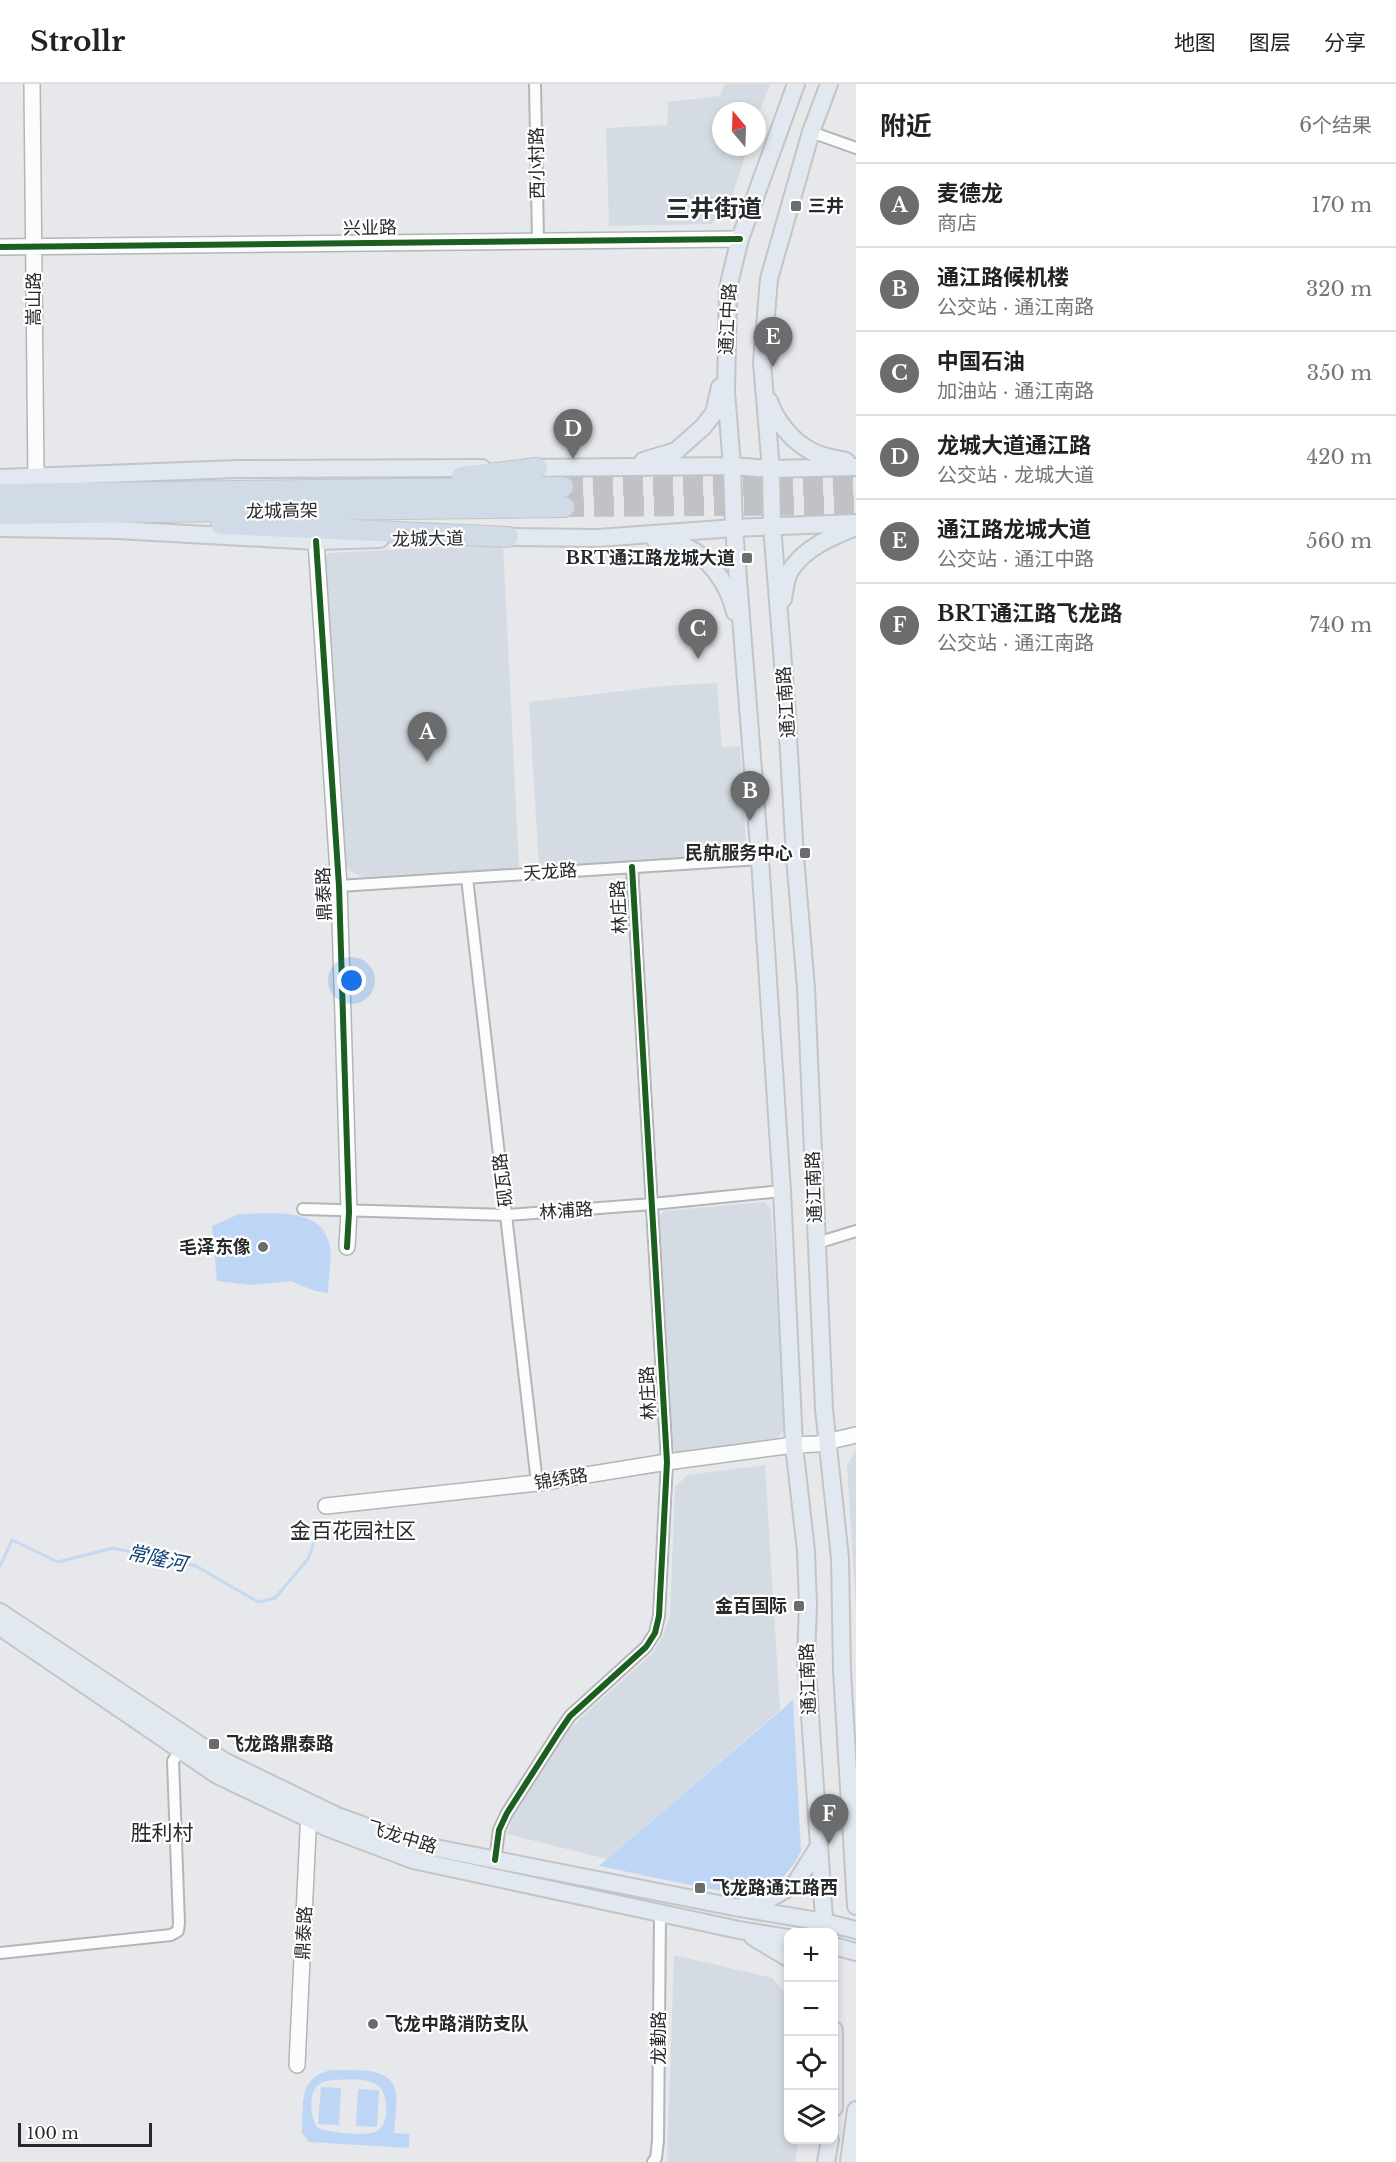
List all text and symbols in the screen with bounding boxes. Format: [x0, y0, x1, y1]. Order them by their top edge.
text: Strollr [30, 24, 125, 59]
text: 地图 [1174, 30, 1216, 56]
text: 图层 [1249, 30, 1291, 56]
text: 分享 [1324, 30, 1366, 56]
north arrow [712, 102, 766, 156]
text: 附近 [880, 110, 932, 142]
text: 6个结果 [1299, 113, 1372, 137]
street label: 西小村路 [525, 127, 549, 199]
text: 麦德龙 [937, 180, 1003, 207]
text: A [891, 193, 908, 217]
text: 170 m [1312, 193, 1372, 217]
district label: 三井街道 [666, 194, 762, 223]
place label: 三井 [808, 195, 844, 217]
marker: 三井 [789, 199, 803, 213]
text: 商店 [937, 211, 977, 235]
street label: 兴业路 [343, 217, 397, 239]
text: 通江路候机楼 [937, 264, 1069, 291]
street label: 嵩山路 [23, 272, 45, 326]
text: B [892, 277, 907, 301]
text: 320 m [1306, 277, 1372, 301]
street label: 通江中路 [715, 282, 741, 356]
text: 公交站 · 通江南路 [937, 295, 1094, 319]
pin: E [754, 318, 792, 367]
text: 中国石油 [937, 348, 1025, 375]
text: C [891, 361, 908, 385]
text: 350 m [1307, 361, 1372, 385]
text: 加油站 · 通江南路 [937, 379, 1094, 403]
pin: D [554, 410, 592, 459]
text: 龙城大道通江路 [937, 432, 1091, 459]
text: D [890, 445, 909, 469]
text: 420 m [1307, 445, 1372, 469]
text: 公交站 · 龙城大道 [937, 463, 1094, 487]
street label: 龙城高架 [246, 499, 318, 523]
text: 通江路龙城大道 [937, 516, 1091, 543]
street label: 龙城大道 [392, 527, 464, 551]
text: E [892, 529, 907, 553]
text: 560 m [1306, 529, 1372, 553]
place label: BRT通江路龙城大道 [566, 547, 735, 569]
text: 公交站 · 通江中路 [937, 547, 1094, 571]
marker: BRT通江路龙城大道 [740, 551, 754, 565]
text: BRT通江路飞龙路 [937, 600, 1122, 627]
pin: C [678, 610, 718, 659]
text: F [893, 613, 906, 637]
text: 740 m [1309, 613, 1372, 637]
text: 公交站 · 通江南路 [937, 631, 1094, 655]
street label: 通江南路 [773, 665, 799, 739]
pin: A [408, 712, 446, 762]
pin: B [730, 772, 770, 821]
place label: 民航服务中心 [685, 842, 793, 864]
marker: 民航服务中心 [798, 846, 812, 860]
street label: 天龙路 [522, 859, 578, 885]
street label: 鼎泰路 [312, 867, 336, 921]
street label: 林庄路 [607, 879, 631, 935]
your location [337, 966, 366, 995]
street label: 通江南路 [802, 1151, 826, 1223]
street label: 砚瓦路 [489, 1152, 517, 1208]
street label: 林浦路 [538, 1198, 594, 1224]
place label: 毛泽东像 [179, 1236, 251, 1258]
marker: 毛泽东像 [256, 1240, 270, 1254]
street label: 林庄路 [636, 1365, 660, 1421]
street label: 锦绣路 [533, 1464, 589, 1494]
district label: 金百花园社区 [290, 1518, 416, 1544]
water label: 常隆河 [125, 1540, 193, 1577]
place label: 金百国际 [715, 1595, 787, 1617]
marker: 金百国际 [792, 1599, 806, 1613]
street label: 通江南路 [796, 1643, 820, 1715]
place label: 飞龙路鼎泰路 [226, 1733, 334, 1755]
marker: 飞龙路鼎泰路 [207, 1737, 221, 1751]
pin: F [810, 1794, 848, 1844]
street label: 飞龙中路 [364, 1816, 440, 1858]
district label: 胜利村 [131, 1820, 194, 1846]
place label: 飞龙路通江路西 [712, 1877, 838, 1899]
marker: 飞龙路通江路西 [693, 1881, 707, 1895]
street label: 鼎泰路 [292, 1905, 316, 1961]
map controls [784, 1928, 838, 2144]
button: + [784, 1928, 838, 1982]
button: − [784, 1982, 838, 2036]
street label: 龙勤路 [648, 2011, 670, 2065]
place label: 飞龙中路消防支队 [385, 2013, 529, 2035]
marker: 飞龙中路消防支队 [366, 2017, 380, 2031]
button: locate [784, 2036, 838, 2090]
button: layers [784, 2090, 838, 2144]
scale bar [18, 2120, 152, 2148]
text: 100 m [27, 2123, 79, 2143]

